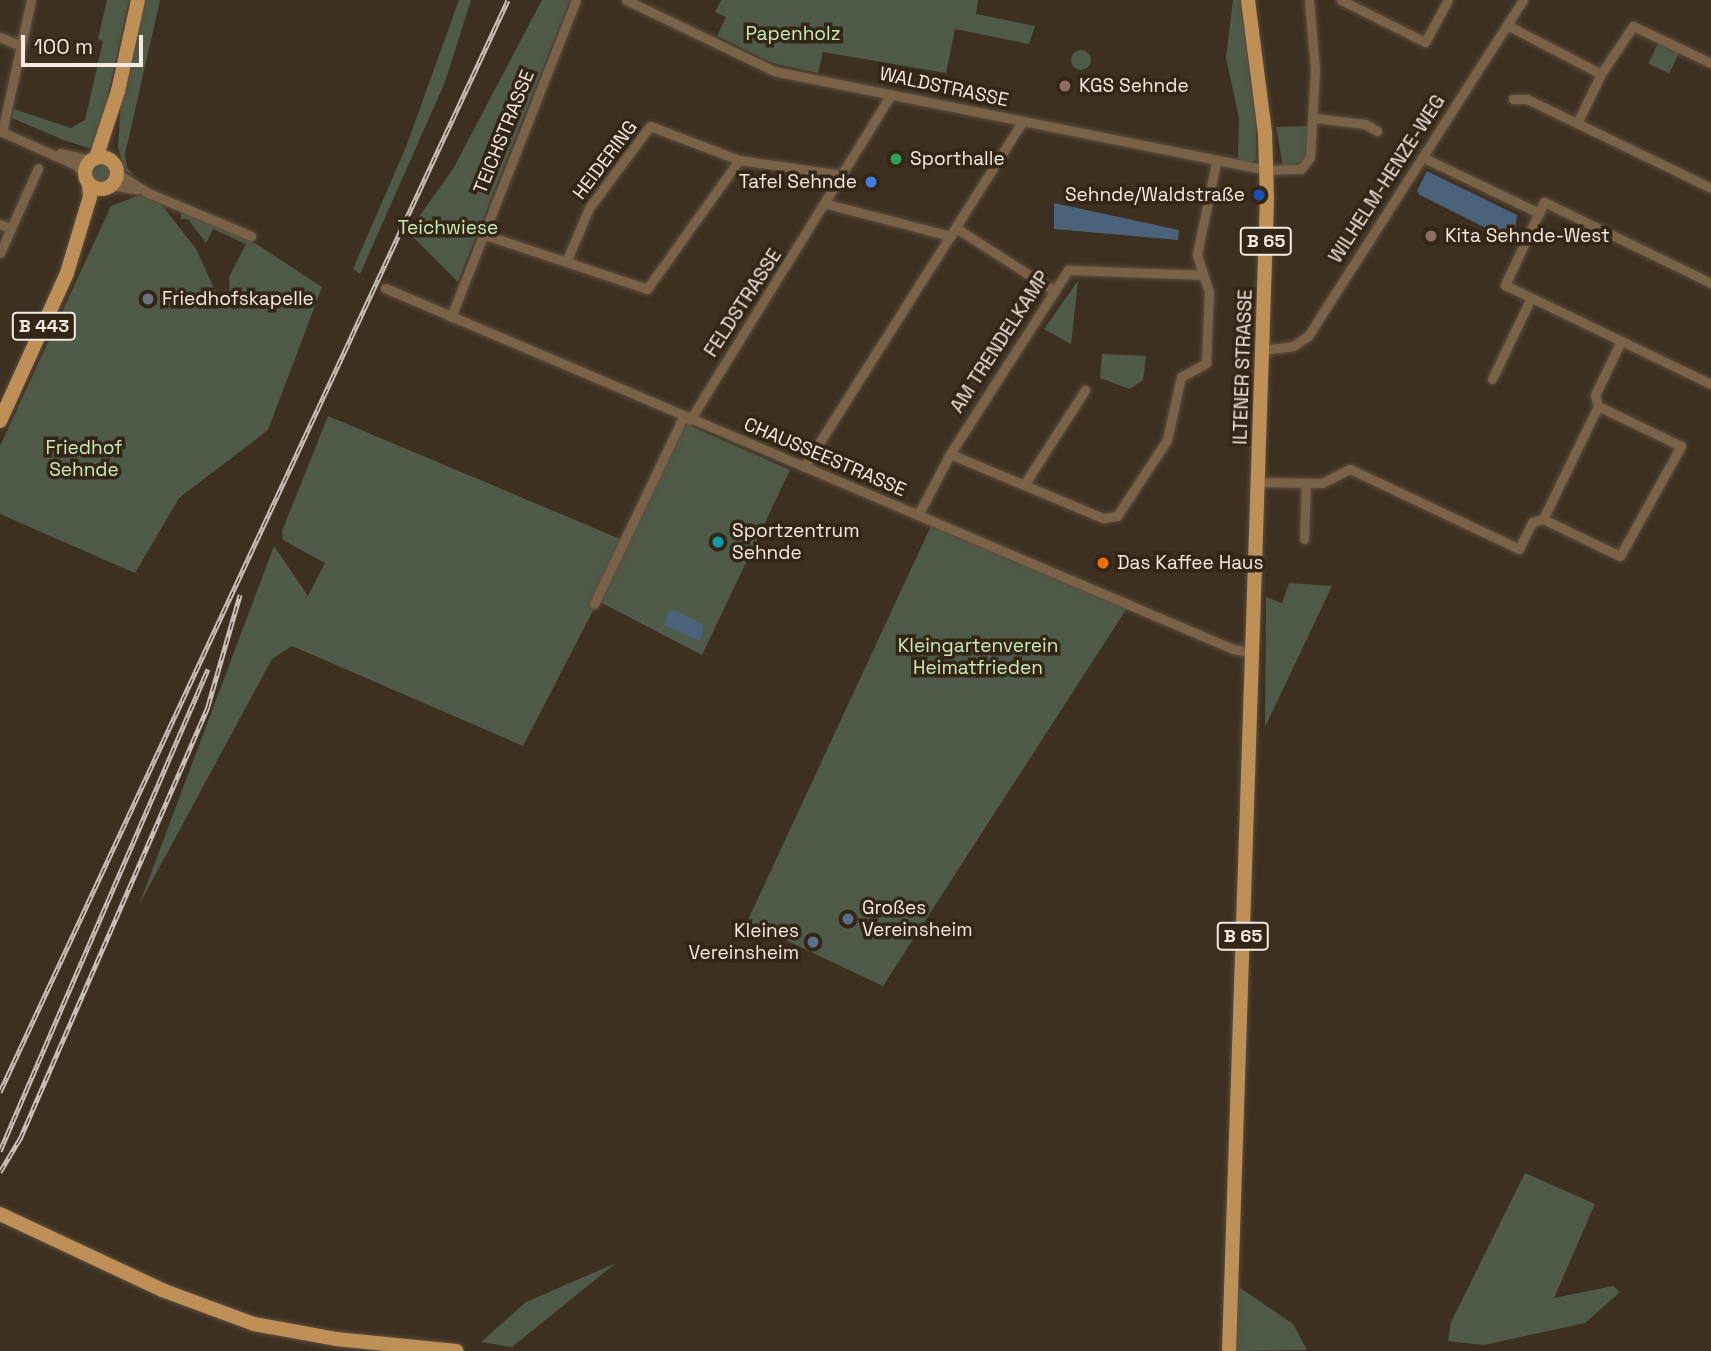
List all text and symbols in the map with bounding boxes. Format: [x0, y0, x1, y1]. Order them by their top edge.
scale bar [24, 21, 147, 65]
park label: Papenholz [745, 23, 841, 45]
text: 100 m [34, 33, 93, 60]
street label: WALDSTRASSE [877, 62, 1011, 112]
street label: TEICHSTRASSE [469, 67, 539, 197]
place label: KGS Sehnde [1079, 75, 1189, 97]
marker: KGS Sehnde [1057, 78, 1073, 94]
street label: WILHELM-HENZE-WEG [1324, 91, 1450, 267]
street label: HEIDERING [568, 116, 642, 204]
place label: Sporthalle [910, 148, 1005, 170]
marker: Sporthalle [888, 151, 904, 167]
place label: Tafel Sehnde [739, 171, 857, 193]
marker: Tafel Sehnde [863, 174, 879, 190]
place label: Sehnde/Waldstraße [1065, 184, 1245, 206]
marker: Sehnde/Waldstraße [1251, 187, 1267, 203]
park label: Teichwiese [398, 217, 498, 239]
place label: Kita Sehnde-West [1445, 225, 1610, 247]
road number: B 65 [1240, 227, 1292, 256]
marker: Kita Sehnde-West [1423, 228, 1439, 244]
street label: FELDSTRASSE [700, 245, 786, 361]
street label: AM TRENDELKAMP [946, 267, 1054, 417]
place label: Friedhofskapelle [162, 288, 314, 310]
street label: ILTENER STRASSE [1229, 289, 1257, 445]
marker: Friedhofskapelle [140, 291, 156, 307]
road number: B 443 [11, 312, 77, 340]
street label: CHAUSSEESTRASSE [741, 413, 909, 501]
park label: Friedhof Sehnde [46, 437, 122, 481]
place label: Sportzentrum Sehnde [732, 520, 860, 564]
marker: Sportzentrum Sehnde [710, 534, 726, 550]
place label: Das Kaffee Haus [1117, 552, 1263, 574]
marker: Das Kaffee Haus [1095, 555, 1111, 571]
park label: Kleingartenverein Heimatfrieden [898, 635, 1058, 679]
place label: Großes Vereinsheim [862, 897, 973, 941]
marker: Großes Vereinsheim [840, 911, 856, 927]
place label: Kleines Vereinsheim [688, 920, 799, 964]
road number: B 65 [1217, 922, 1269, 951]
marker: Kleines Vereinsheim [805, 934, 821, 950]

